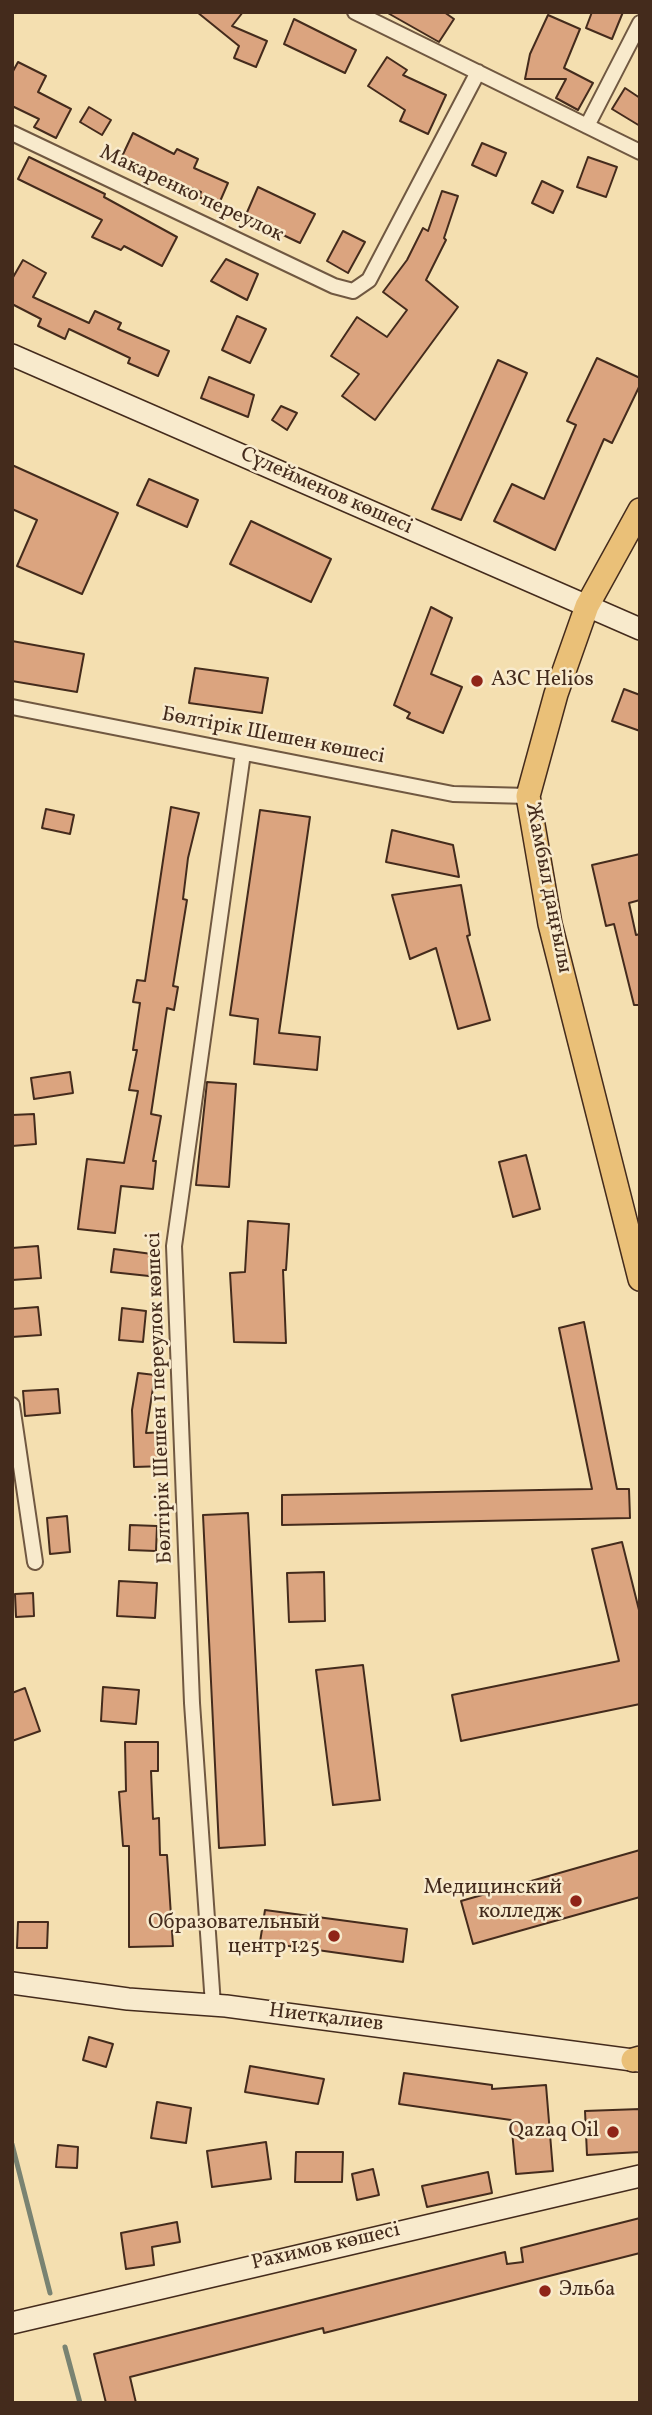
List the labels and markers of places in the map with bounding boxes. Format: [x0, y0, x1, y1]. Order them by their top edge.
place label: АЗС Helios [491, 668, 594, 694]
marker: АЗС Helios [469, 673, 485, 689]
place label: Медицинский колледж [423, 1876, 562, 1926]
marker: Медицинский колледж [568, 1893, 584, 1909]
place label: Образовательный центр 125 [148, 1911, 320, 1961]
marker: Образовательный центр 125 [326, 1928, 342, 1944]
place label: Qazaq Oil [509, 2119, 599, 2145]
marker: Qazaq Oil [605, 2124, 621, 2140]
place label: Эльба [559, 2278, 616, 2304]
marker: Эльба [537, 2283, 553, 2299]

